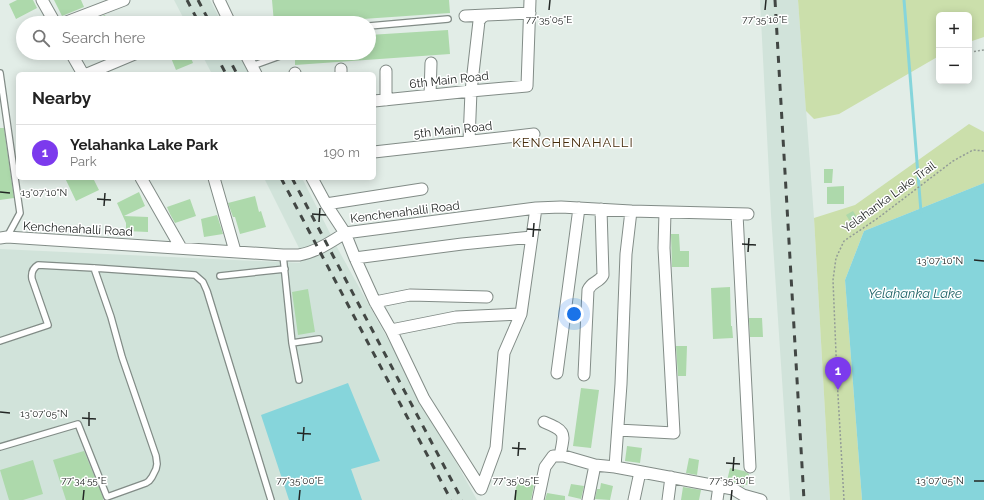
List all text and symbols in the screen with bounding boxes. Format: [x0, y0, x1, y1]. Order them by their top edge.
map controls [936, 12, 972, 84]
button: + [936, 12, 972, 48]
text: 77°35'05"E [526, 14, 572, 25]
text: 77°35'10"E [742, 14, 788, 25]
search box [16, 16, 376, 60]
icon: search [30, 27, 52, 49]
text: Search here [62, 29, 145, 47]
button: − [936, 48, 972, 84]
street label: 6th Main Road [409, 69, 489, 91]
text: Nearby [32, 88, 91, 108]
street label: 5th Main Road [413, 119, 493, 141]
district label: KENCHENAHALLI [512, 135, 634, 150]
text: Yelahanka Lake Park [70, 136, 218, 154]
text: 1 [42, 145, 48, 160]
text: 190 m [324, 145, 360, 160]
text: Park [70, 154, 97, 169]
street label: Yelahanka Lake Trail [839, 158, 939, 236]
text: 13°07'10"N [21, 187, 67, 198]
street label: Kenchenahalli Road [350, 198, 460, 226]
street label: Kenchenahalli Road [23, 219, 133, 239]
text: 13°07'10"N [917, 255, 963, 266]
water label: Yelahanka Lake [868, 286, 962, 301]
your location [564, 304, 584, 324]
pin: 1 [825, 357, 851, 390]
text: 13°07'05"N [20, 408, 68, 419]
text: 77°34'55"E [61, 475, 107, 486]
text: 77°35'00"E [276, 475, 324, 486]
text: 77°35'05"E [493, 475, 539, 486]
text: 77°35'10"E [709, 475, 755, 486]
text: 13°07'05"N [916, 475, 964, 486]

